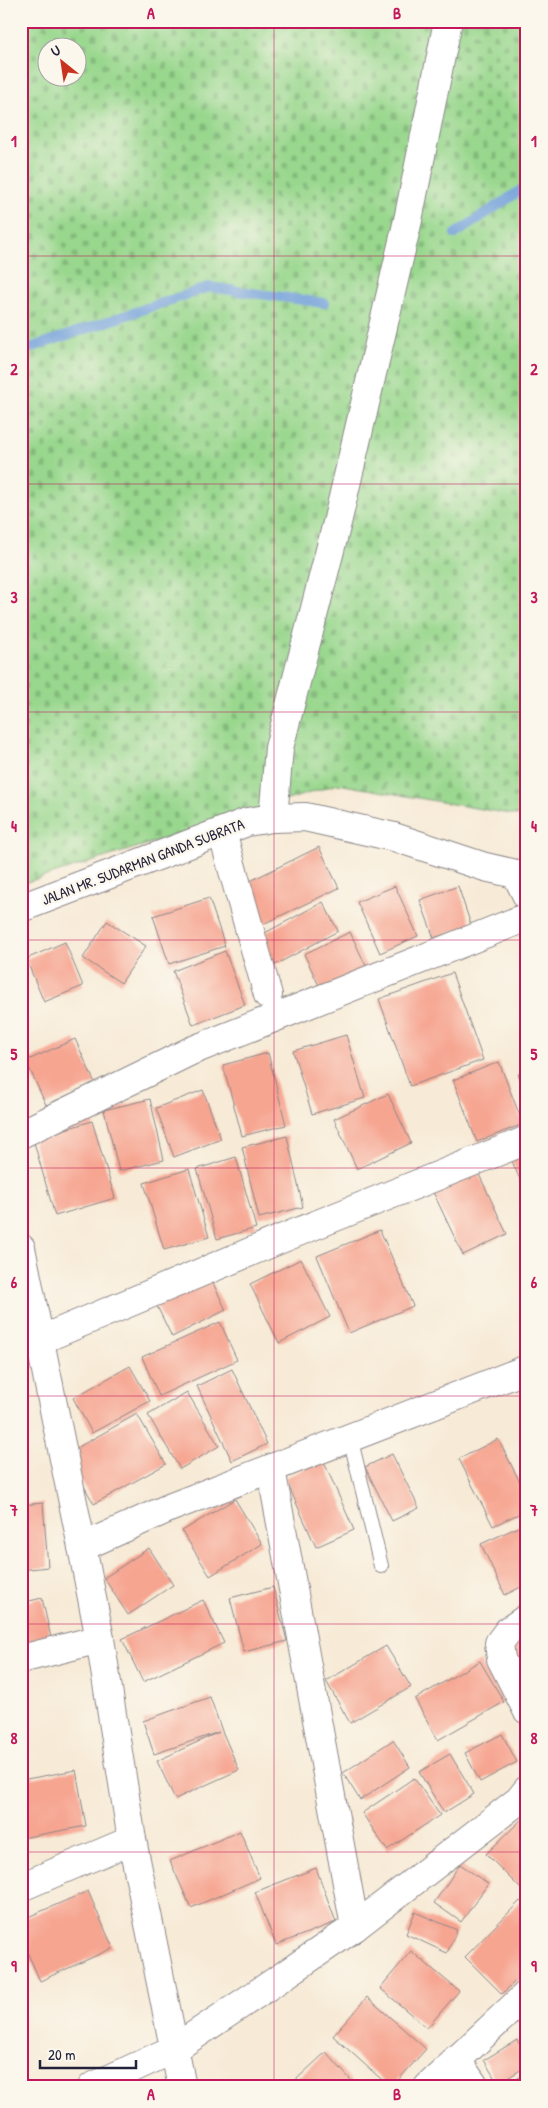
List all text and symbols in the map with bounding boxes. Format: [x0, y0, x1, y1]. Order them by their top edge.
text: A [147, 2, 155, 24]
text: B [393, 2, 401, 24]
north arrow [38, 38, 88, 88]
text: U [47, 40, 64, 60]
text: 1 [11, 130, 17, 152]
text: 1 [531, 130, 537, 152]
text: 2 [10, 358, 18, 380]
text: 2 [530, 358, 538, 380]
text: 3 [10, 586, 18, 608]
text: 3 [530, 586, 538, 608]
street label: JALAN MR. SUDARMAN GANDA SUBRATA [39, 813, 248, 910]
text: 4 [11, 815, 17, 837]
text: 4 [531, 815, 537, 837]
text: 5 [11, 1043, 18, 1065]
text: 5 [531, 1043, 538, 1065]
text: 6 [11, 1271, 18, 1293]
text: 6 [531, 1271, 538, 1293]
text: 7 [9, 1499, 18, 1521]
text: 7 [529, 1499, 538, 1521]
text: 8 [11, 1727, 18, 1749]
text: 8 [531, 1727, 538, 1749]
text: 9 [11, 1955, 17, 1977]
text: 9 [531, 1955, 537, 1977]
scale bar [40, 2038, 136, 2070]
text: 20 m [48, 2044, 75, 2065]
text: A [147, 2083, 155, 2105]
text: B [393, 2083, 401, 2105]

